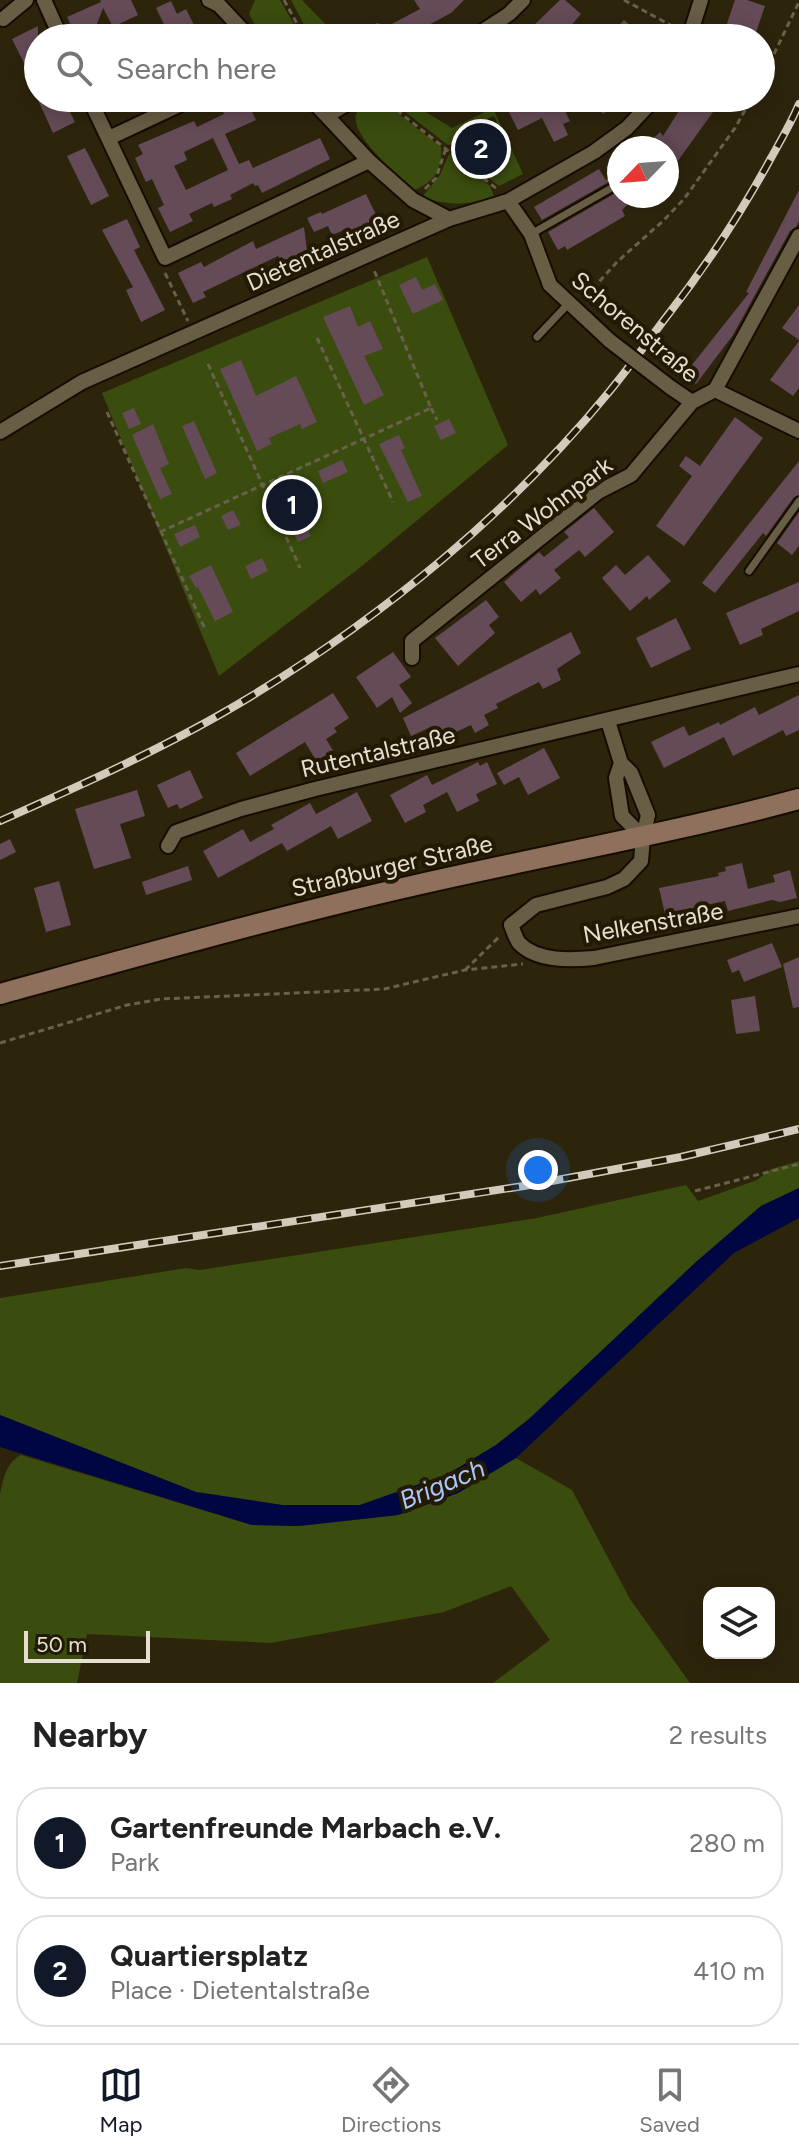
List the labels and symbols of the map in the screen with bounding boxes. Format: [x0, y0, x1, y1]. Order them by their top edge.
pin: 2 [455, 119, 507, 179]
north arrow [607, 136, 679, 208]
street label: Dietentalstraße [242, 204, 404, 297]
street label: Schorenstraße [566, 265, 705, 388]
street label: Terra Wohnpark [466, 450, 618, 575]
pin: 1 [266, 475, 318, 535]
street label: Rutentalstraße [298, 720, 458, 783]
street label: Straßburger Straße [289, 828, 495, 903]
street label: Nelkenstraße [580, 896, 725, 949]
your location [518, 1150, 558, 1190]
water label: Brigach [394, 1452, 490, 1516]
scale bar [24, 1627, 150, 1663]

